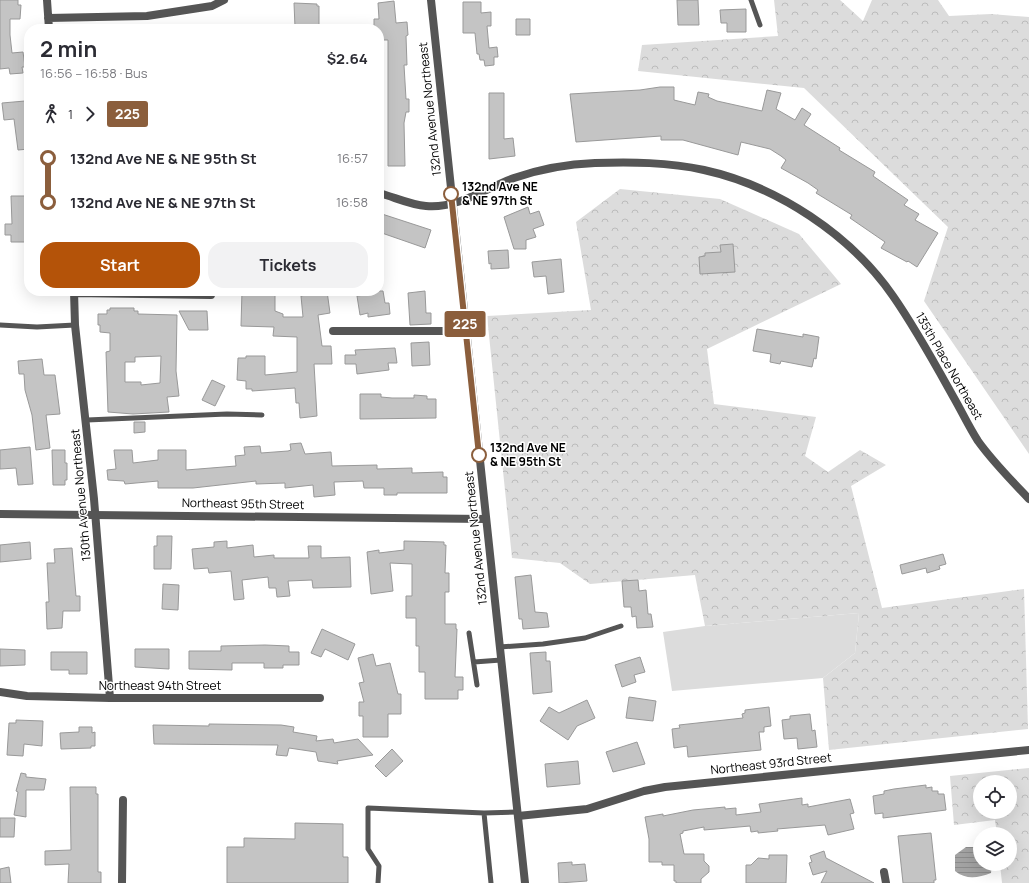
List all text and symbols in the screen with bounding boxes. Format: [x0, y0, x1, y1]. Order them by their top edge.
text: 2 min [40, 34, 97, 64]
street label: 132nd Avenue Northeast [414, 41, 445, 177]
text: $2.64 [327, 48, 368, 69]
text: 16:56 – 16:58 · Bus [40, 64, 148, 82]
icon: walk [40, 103, 62, 125]
icon: forward [79, 103, 101, 125]
text: 225 [115, 104, 140, 123]
text: 1 [68, 105, 73, 123]
text: 132nd Ave NE & NE 95th St [70, 148, 257, 169]
text: 16:57 [337, 149, 368, 167]
place label: 132nd Ave NE & NE 97th St [462, 178, 538, 209]
marker: 132nd Ave NE & NE 97th St [443, 186, 459, 202]
text: 132nd Ave NE & NE 97th St [70, 192, 256, 213]
text: 16:58 [336, 193, 368, 211]
button: Start [40, 242, 200, 288]
button: Tickets [208, 242, 368, 288]
street label: 135th Place Northeast [912, 309, 987, 423]
line badge: 225 [442, 311, 488, 337]
text: 225 [453, 314, 477, 333]
street label: 130th Avenue Northeast [66, 428, 95, 562]
place label: 132nd Ave NE & NE 95th St [490, 439, 566, 470]
marker: 132nd Ave NE & NE 95th St [471, 447, 487, 463]
street label: 132nd Avenue Northeast [460, 470, 491, 606]
street label: Northeast 95th Street [182, 494, 305, 513]
street label: Northeast 94th Street [99, 677, 222, 694]
street label: Northeast 93rd Street [710, 749, 833, 778]
map controls [973, 775, 1017, 871]
button: locate [973, 775, 1017, 819]
button: layers [973, 827, 1017, 871]

